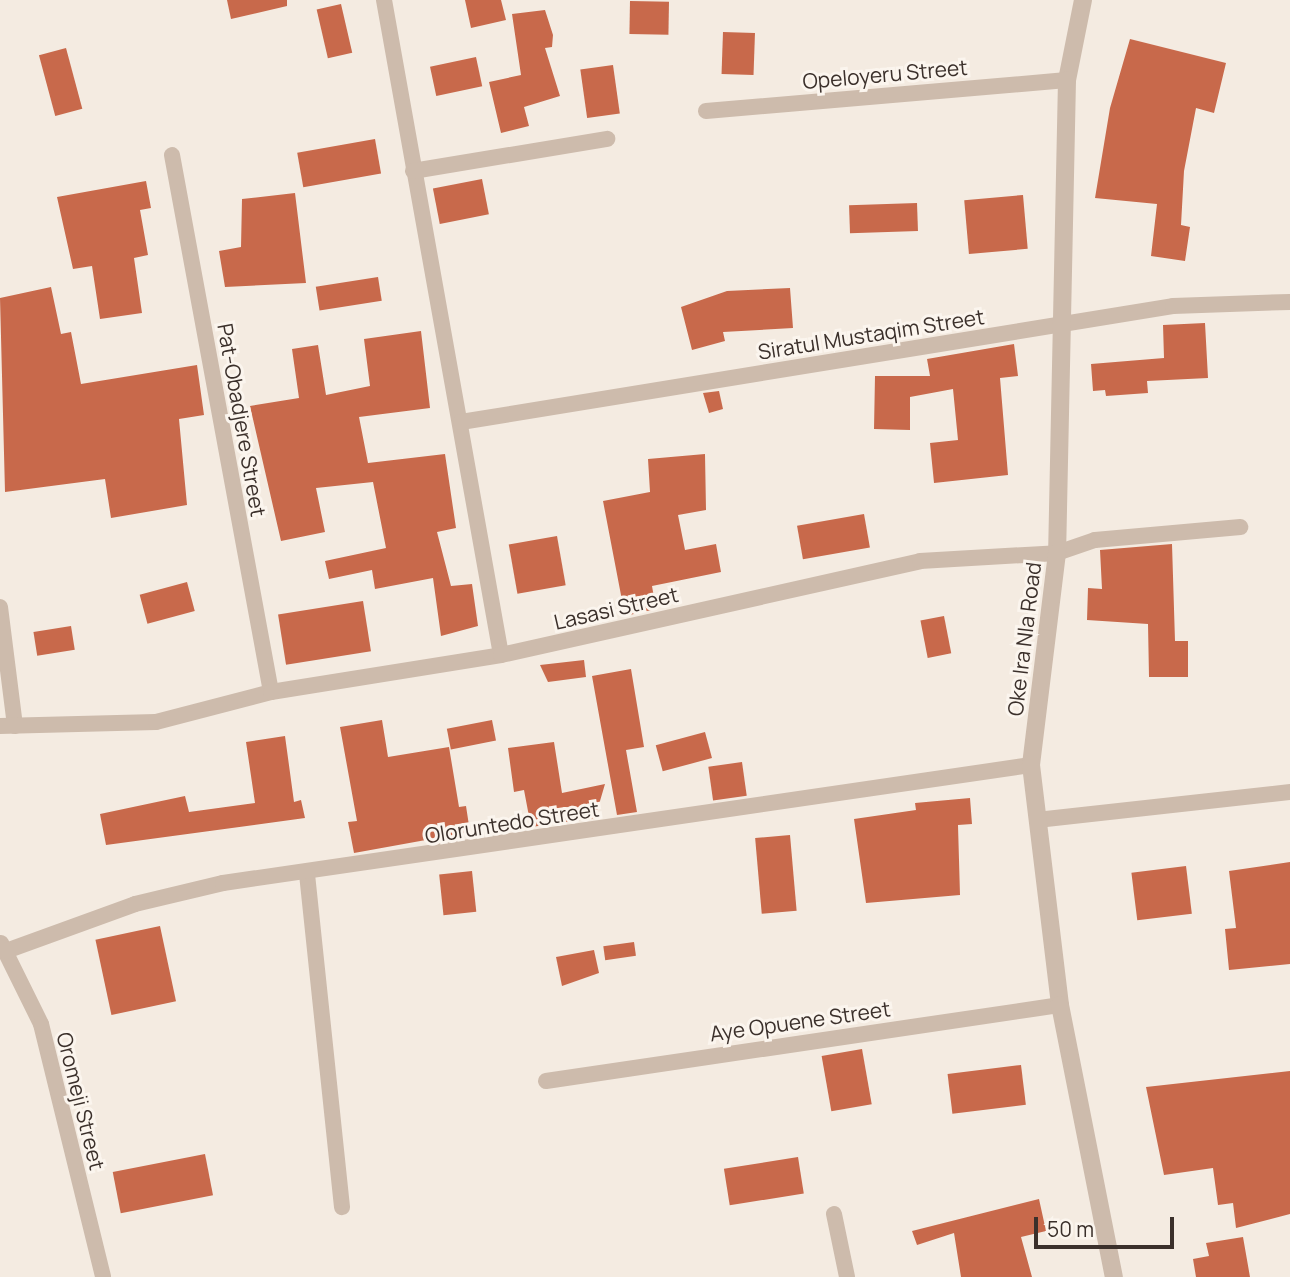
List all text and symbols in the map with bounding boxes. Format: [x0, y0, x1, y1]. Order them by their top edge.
street label: Opeloyeru Street [801, 54, 969, 94]
street label: Siratul Mustaqim Street [756, 304, 986, 364]
street label: Pat-Obadjere Street [213, 321, 271, 519]
street label: Oke Ira Nla Road [1002, 561, 1046, 717]
street label: Lasasi Street [551, 581, 681, 635]
street label: Oloruntedo Street [423, 796, 601, 848]
street label: Aye Opuene Street [708, 996, 892, 1046]
street label: Oromeji Street [52, 1030, 110, 1172]
scale bar [1038, 1204, 1178, 1248]
text: 50 m [1047, 1215, 1094, 1243]

